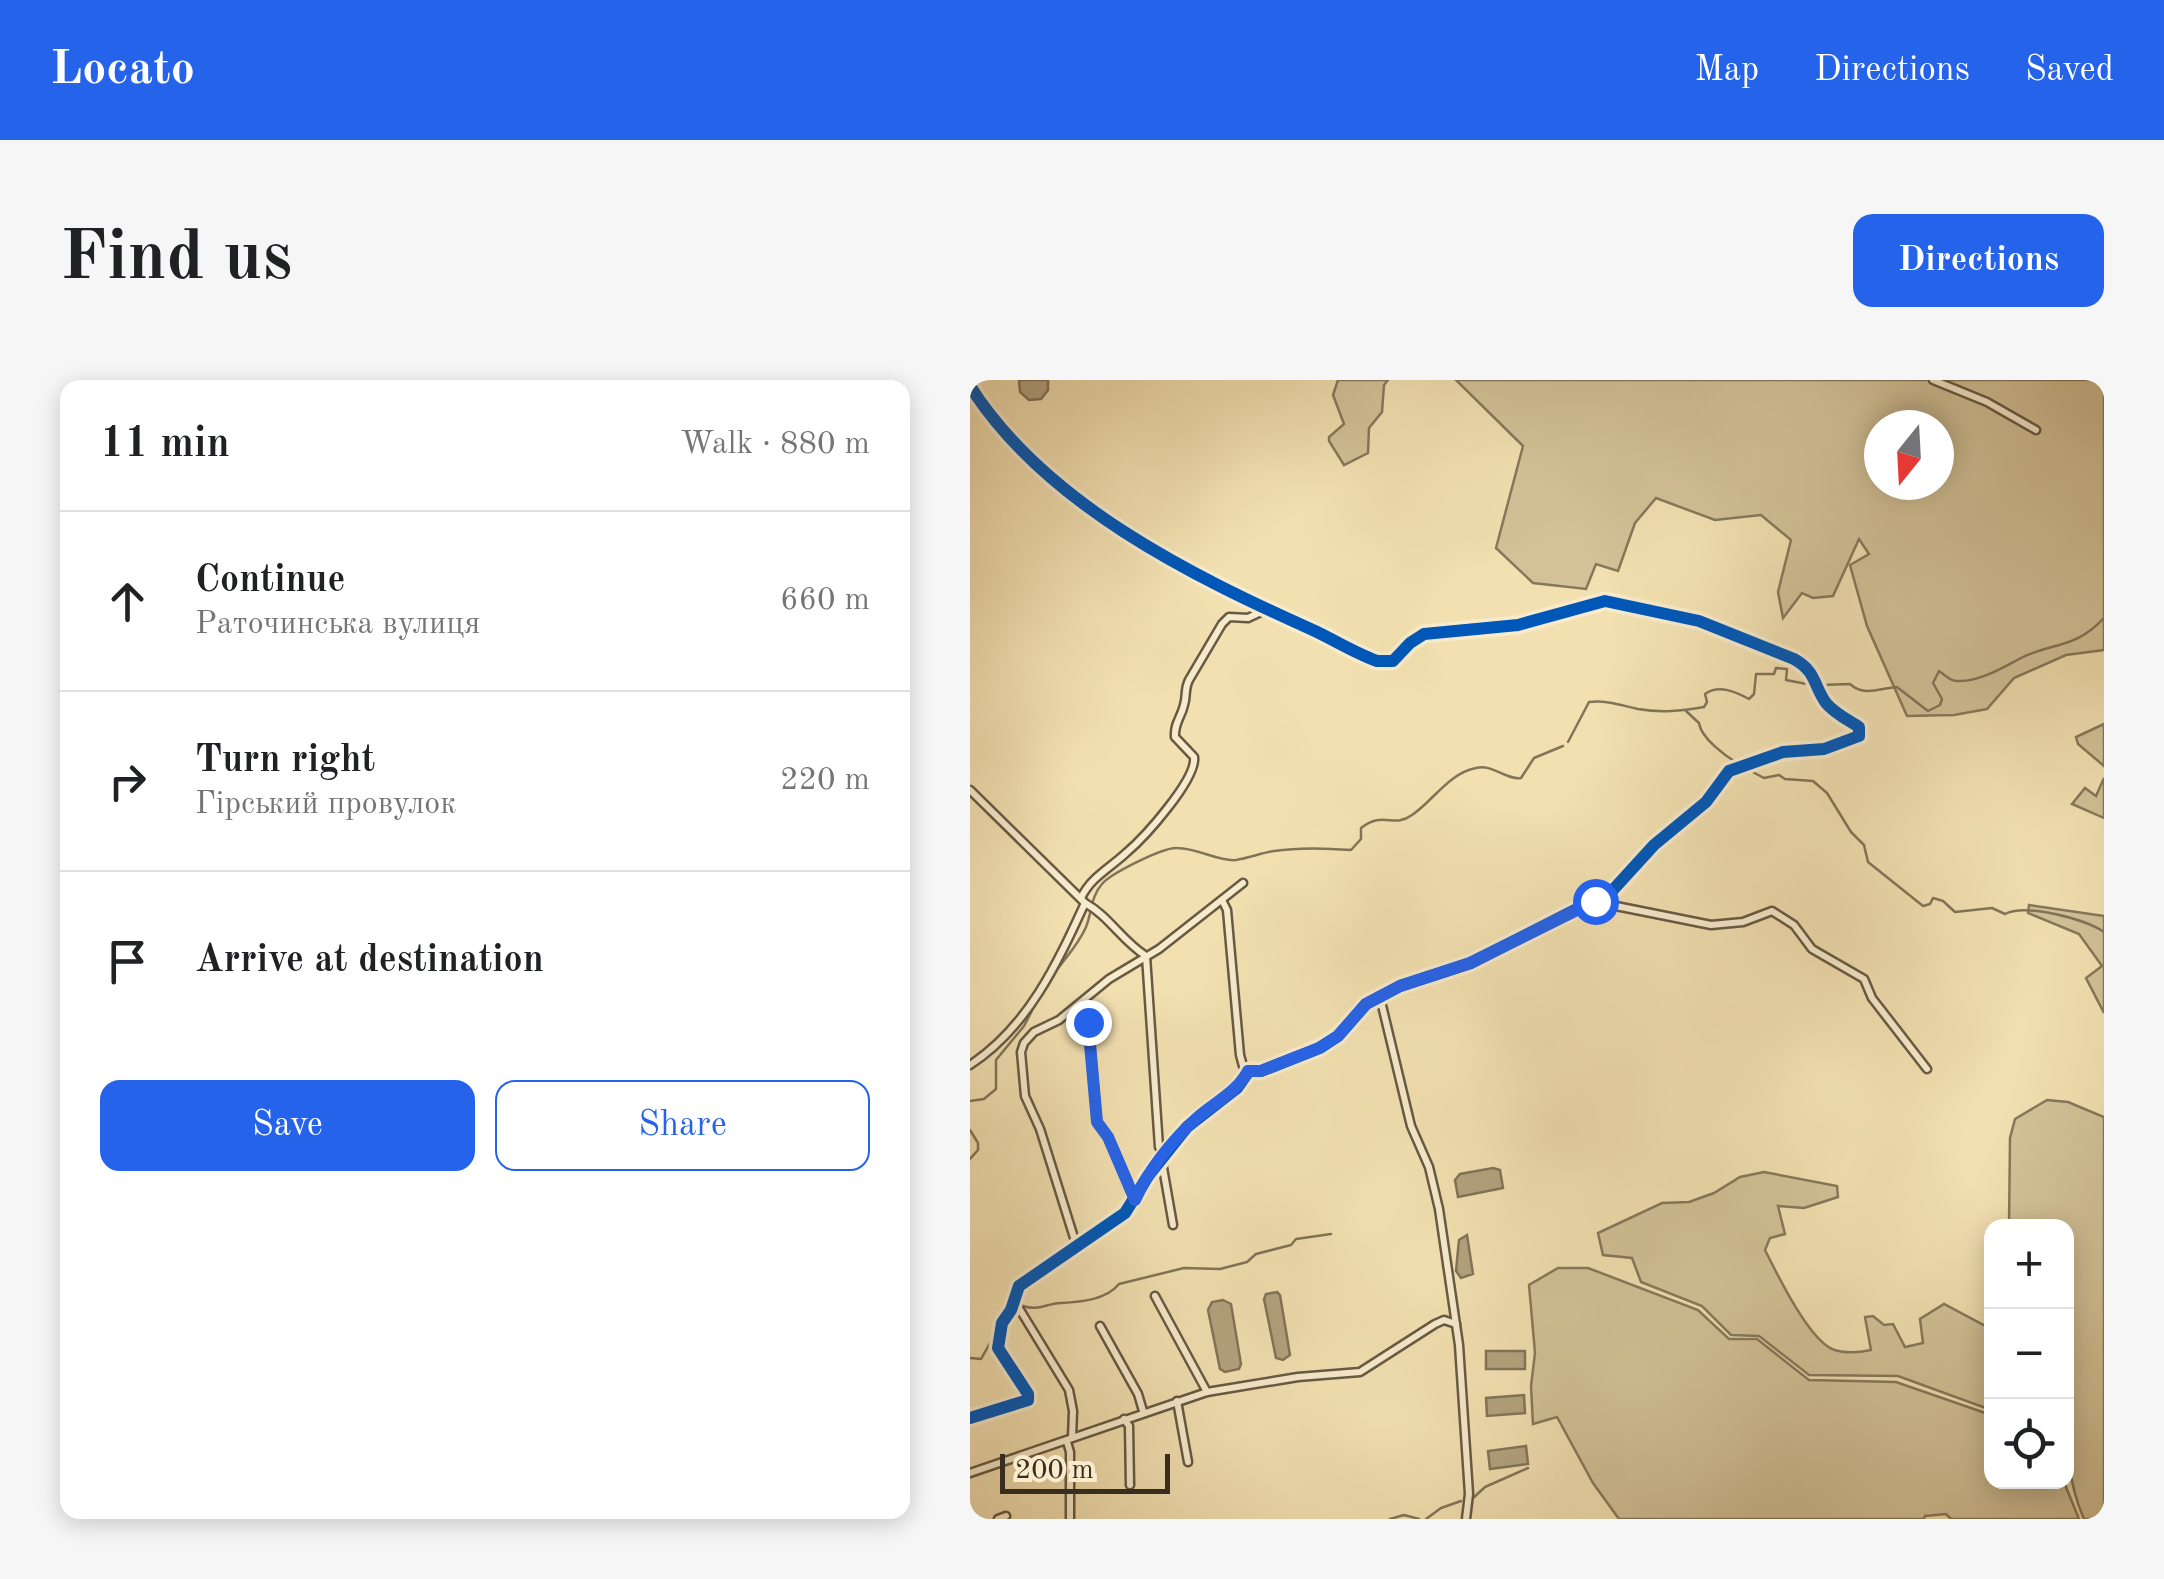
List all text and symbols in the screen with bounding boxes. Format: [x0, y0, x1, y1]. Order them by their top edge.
text: Locato [50, 46, 195, 94]
text: Map [1694, 53, 1759, 88]
text: Directions [1814, 53, 1970, 88]
text: Saved [2025, 53, 2114, 88]
button: Directions [1853, 214, 2104, 307]
text: Find us [60, 225, 292, 295]
north arrow [1864, 410, 1954, 500]
text: 11 min [100, 424, 230, 466]
text: Walk · 880 m [680, 429, 870, 461]
text: Continue [195, 562, 345, 600]
icon: ahead [100, 574, 155, 629]
text: 660 m [780, 585, 870, 617]
text: Раточинська вулиця [195, 609, 480, 641]
text: Turn right [195, 742, 375, 780]
icon: right [100, 754, 155, 809]
text: 220 m [780, 765, 870, 797]
text: Гірський провулок [195, 789, 456, 821]
route start [1573, 879, 1619, 925]
icon: arrive [100, 934, 155, 989]
text: Arrive at destination [195, 942, 544, 980]
route end [1066, 1000, 1112, 1046]
button: Save [100, 1080, 475, 1171]
button: Share [495, 1080, 870, 1171]
map controls [1984, 1219, 2074, 1489]
button: + [1984, 1219, 2074, 1309]
button: − [1984, 1309, 2074, 1399]
button: locate [1984, 1399, 2074, 1489]
scale bar [1000, 1449, 1170, 1494]
text: 200 m [1015, 1457, 1094, 1485]

